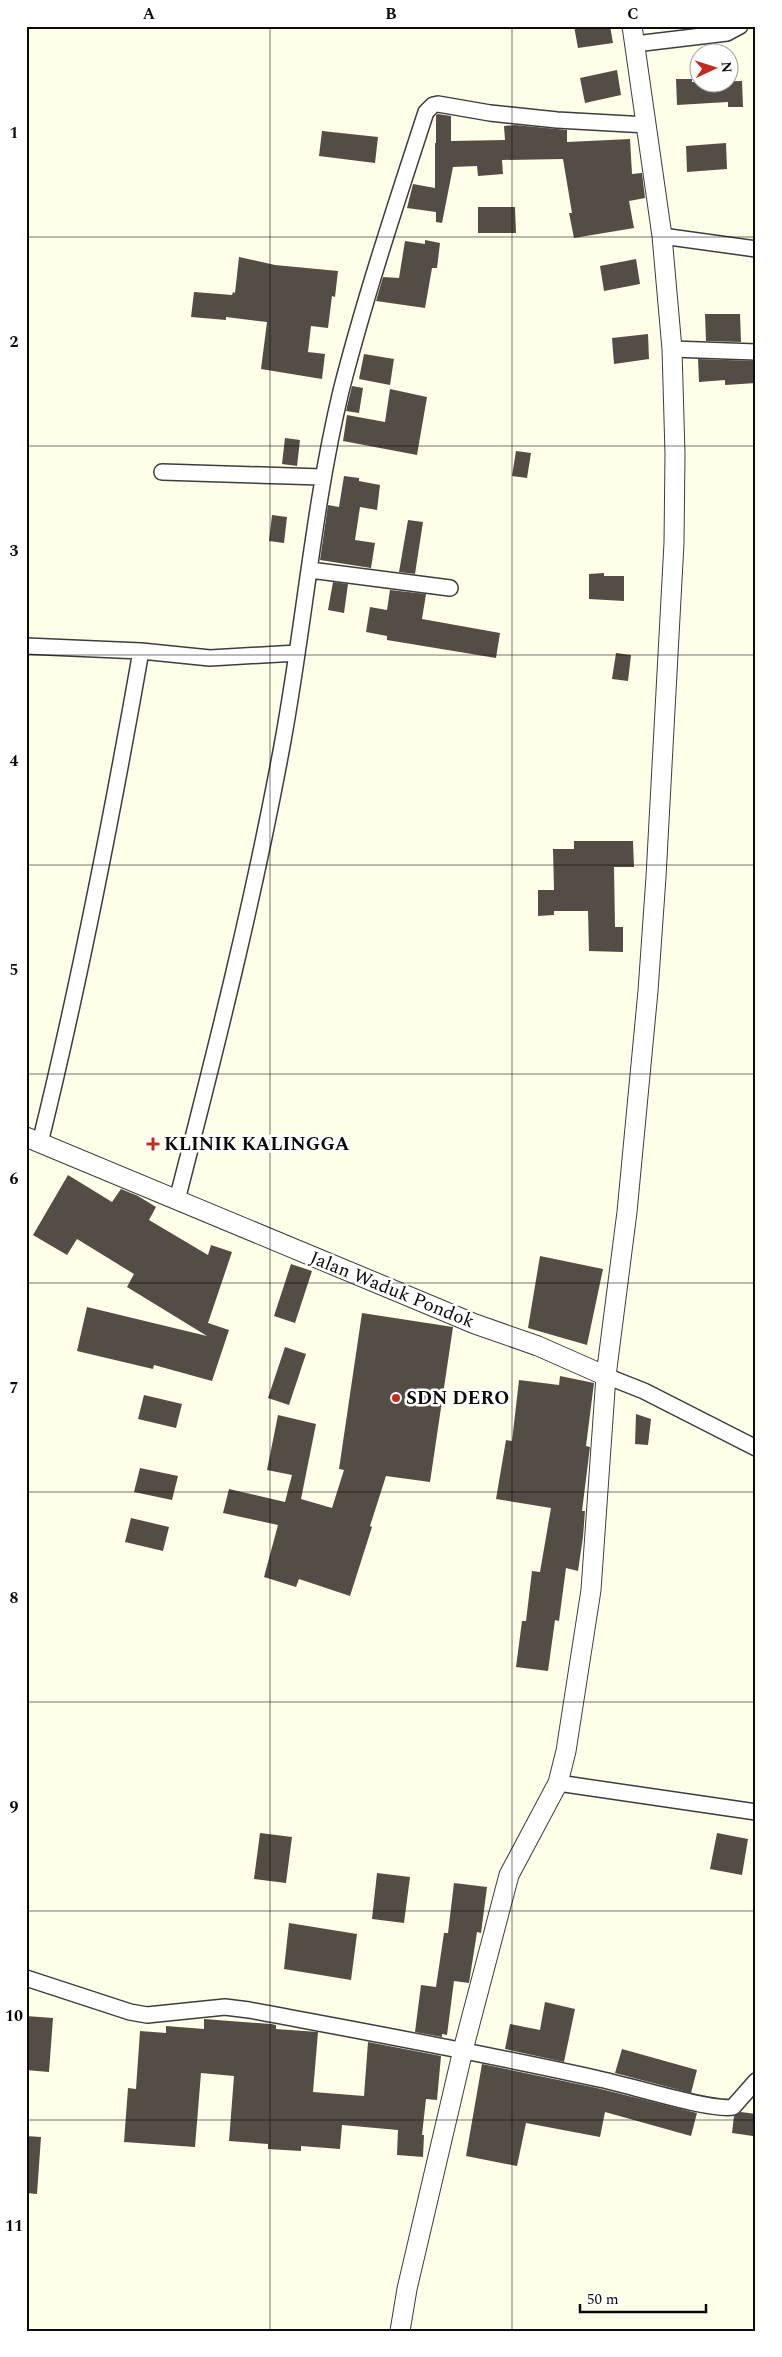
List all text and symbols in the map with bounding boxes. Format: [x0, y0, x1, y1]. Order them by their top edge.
text: A [143, 2, 156, 26]
text: B [385, 2, 397, 26]
text: C [627, 2, 639, 26]
north arrow [690, 42, 740, 92]
text: N [716, 61, 737, 74]
text: 1 [10, 121, 18, 145]
text: 2 [10, 330, 19, 354]
text: 3 [10, 539, 19, 563]
text: 4 [10, 749, 19, 773]
text: 5 [10, 958, 18, 982]
place label: KLINIK KALINGGA [164, 1130, 350, 1159]
marker: KLINIK KALINGGA [146, 1137, 160, 1151]
text: 6 [10, 1167, 19, 1191]
street label: Jalan Waduk Pondok [305, 1244, 479, 1336]
text: 7 [10, 1376, 19, 1400]
place label: SDN DERO [406, 1384, 509, 1413]
marker: SDN DERO [390, 1392, 402, 1404]
text: 8 [10, 1586, 19, 1610]
text: 9 [10, 1795, 19, 1819]
text: 10 [5, 2004, 23, 2028]
text: 11 [5, 2214, 23, 2238]
scale bar [580, 2282, 706, 2314]
text: 50 m [587, 2288, 619, 2311]

